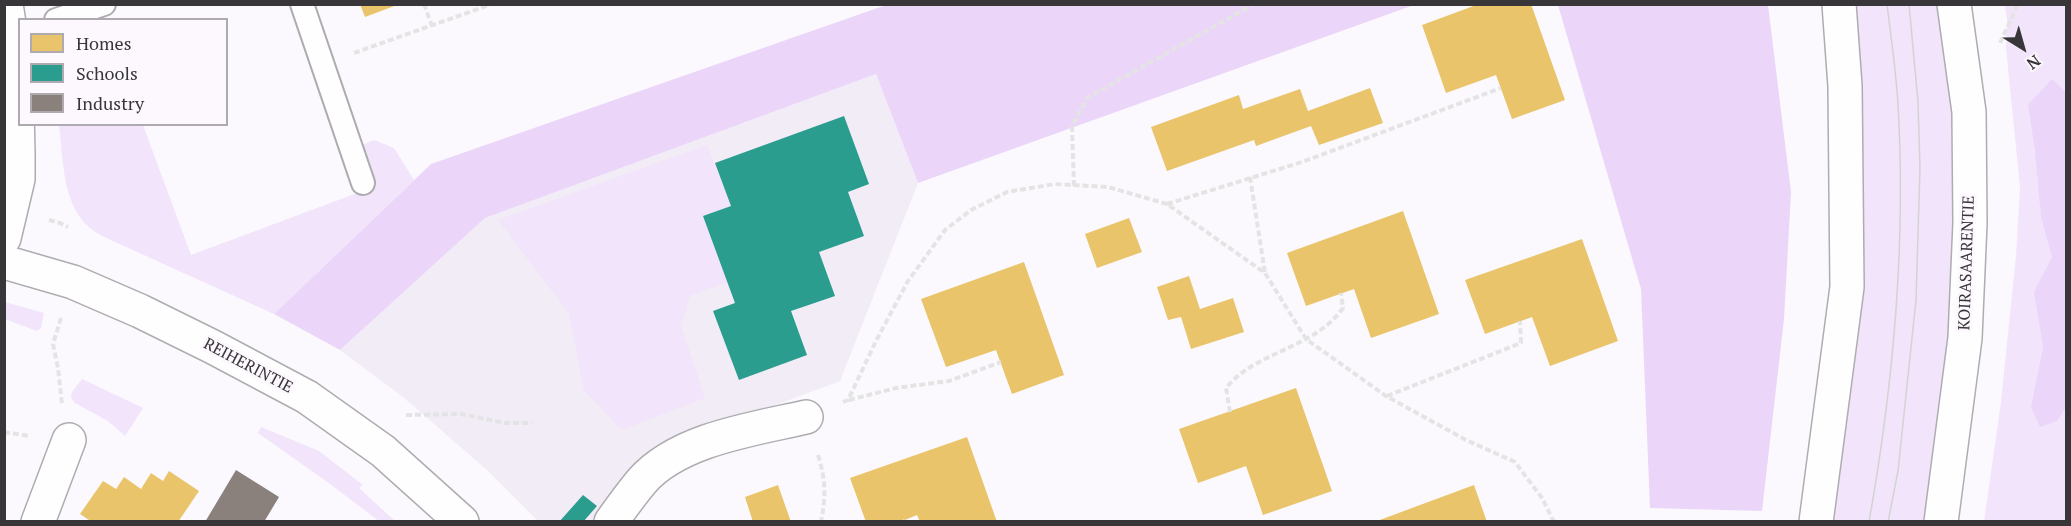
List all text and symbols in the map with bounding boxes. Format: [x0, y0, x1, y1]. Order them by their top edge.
legend [18, 18, 228, 126]
north arrow [1993, 18, 2053, 78]
text: Homes [76, 31, 131, 55]
text: N [2022, 50, 2045, 75]
text: Schools [76, 61, 138, 85]
text: Industry [76, 91, 144, 115]
street label: KOIRASAARENTIE [1955, 195, 1979, 331]
street label: REIHERINTIE [200, 334, 296, 398]

